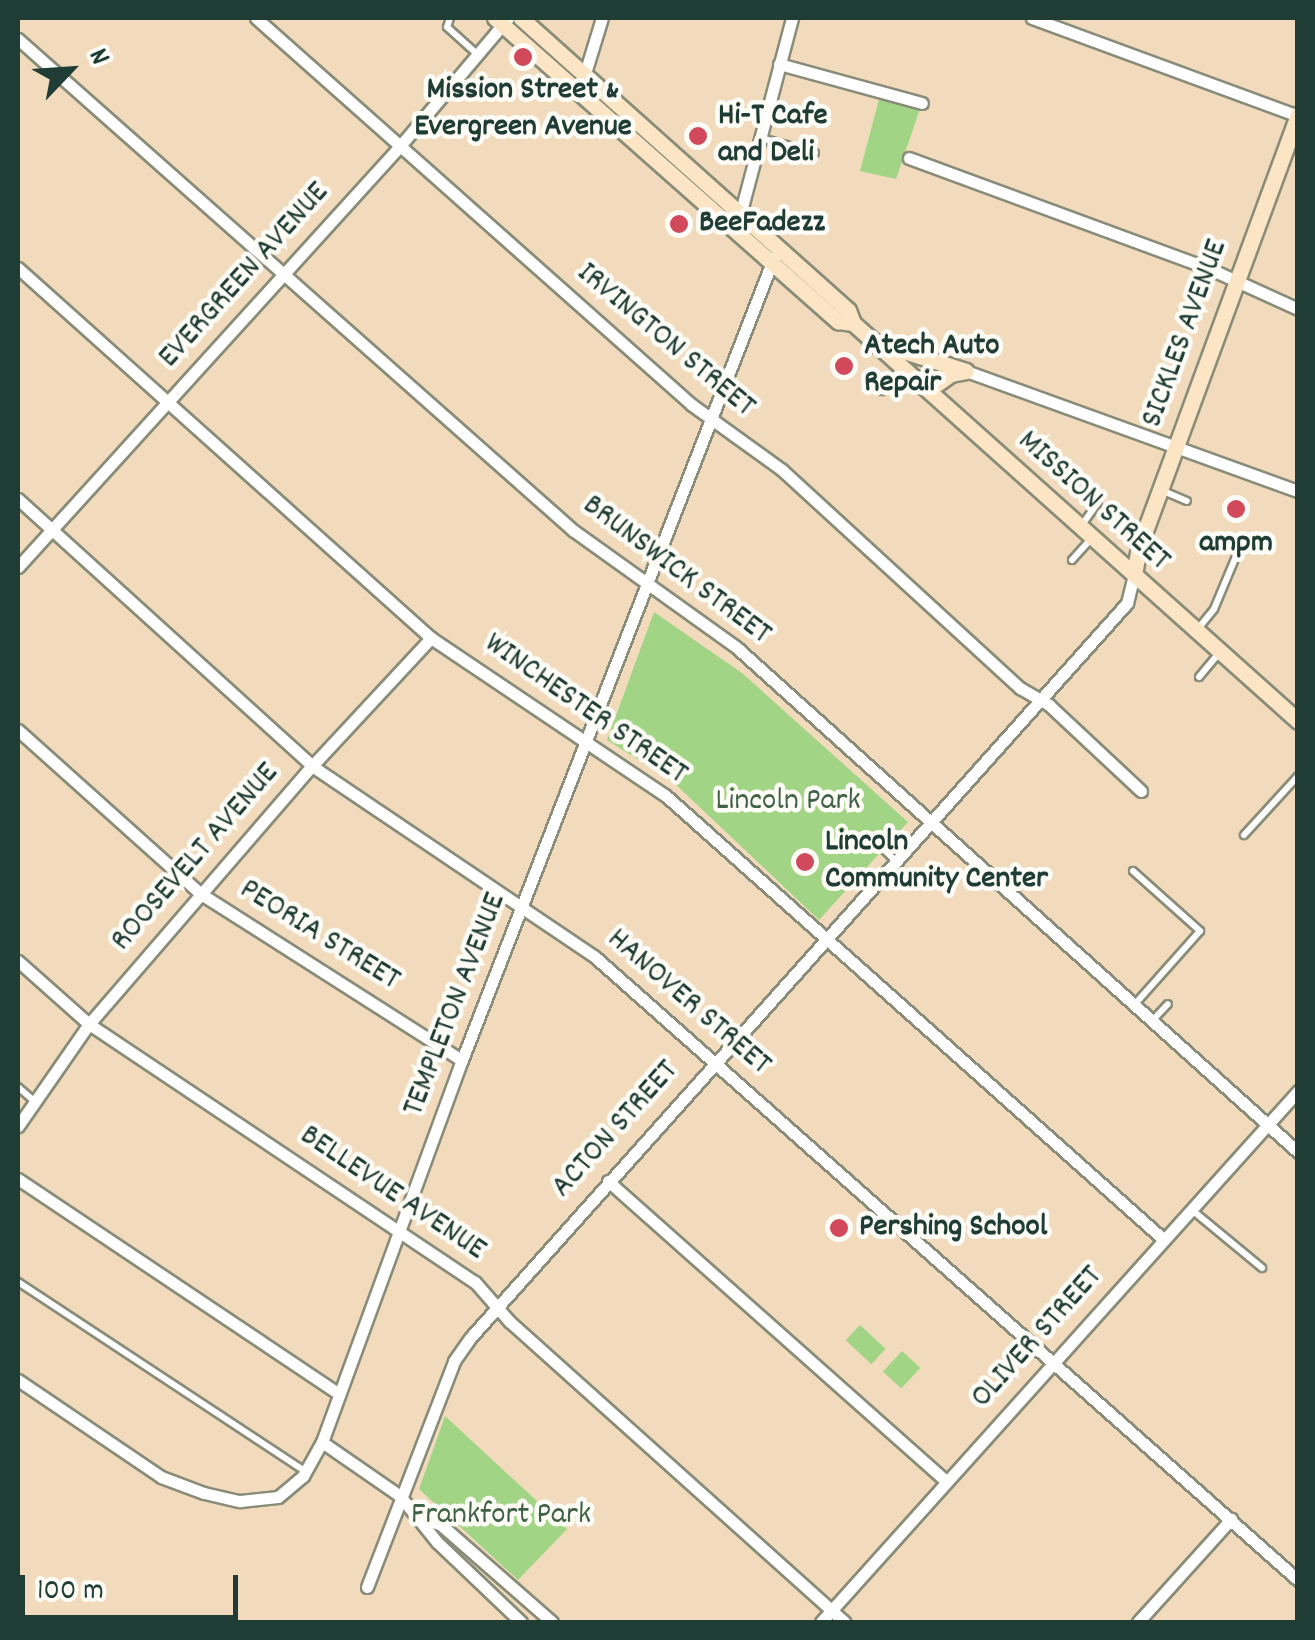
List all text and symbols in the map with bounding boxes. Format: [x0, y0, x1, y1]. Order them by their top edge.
north arrow [20, 20, 120, 120]
text: N [76, 43, 118, 72]
marker: Mission Street & Evergreen Avenue [512, 46, 534, 68]
place label: Mission Street & Evergreen Avenue [414, 73, 632, 148]
place label: Hi-T Cafe and Deli [718, 99, 827, 174]
marker: Hi-T Cafe and Deli [687, 125, 709, 147]
street label: EVERGREEN AVENUE [151, 175, 339, 377]
place label: BeeFadezz [699, 205, 825, 243]
marker: BeeFadezz [668, 213, 690, 235]
street label: SICKLES AVENUE [1134, 235, 1238, 433]
street label: IRVINGTON STREET [568, 255, 762, 427]
place label: Atech Auto Repair [864, 329, 1000, 404]
marker: Atech Auto Repair [833, 355, 855, 377]
street label: MISSION STREET [1009, 423, 1177, 581]
street label: BRUNSWICK STREET [574, 487, 778, 655]
marker: ampm [1225, 498, 1247, 520]
place label: ampm [1199, 525, 1273, 563]
street label: WINCHESTER STREET [476, 626, 694, 794]
street label: ROOSEVELT AVENUE [104, 756, 288, 960]
park label: Lincoln Park [715, 783, 861, 821]
place label: Lincoln Community Center [825, 825, 1048, 900]
marker: Lincoln Community Center [794, 851, 816, 873]
street label: PEORIA STREET [232, 871, 406, 1001]
street label: TEMPLETON AVENUE [396, 888, 516, 1122]
street label: HANOVER STREET [598, 921, 778, 1085]
street label: ACTON STREET [544, 1053, 688, 1207]
street label: BELLEVUE AVENUE [292, 1118, 492, 1270]
place label: Pershing School [859, 1209, 1047, 1247]
marker: Pershing School [828, 1217, 850, 1239]
street label: OLIVER STREET [964, 1259, 1112, 1417]
park label: Frankfort Park [411, 1497, 591, 1535]
scale bar [25, 1555, 242, 1617]
text: 100 m [37, 1571, 104, 1614]

